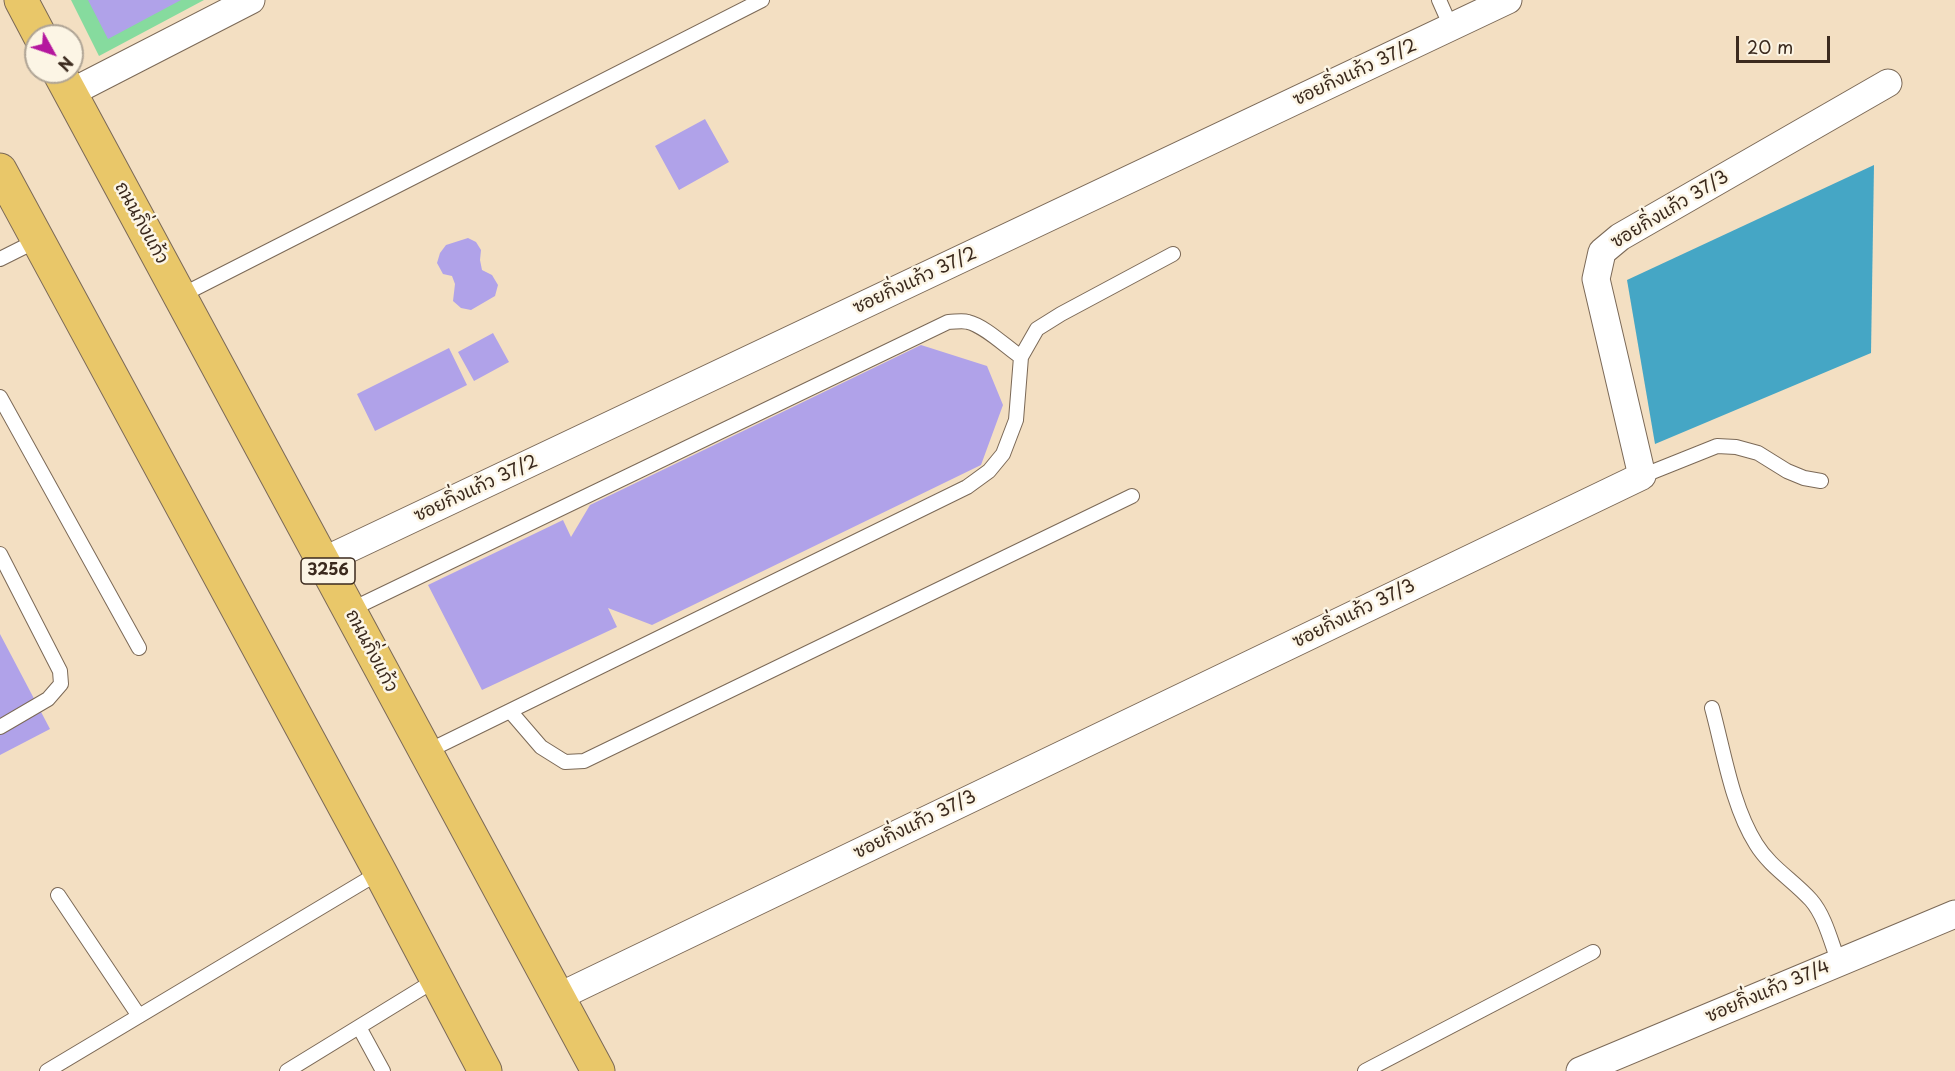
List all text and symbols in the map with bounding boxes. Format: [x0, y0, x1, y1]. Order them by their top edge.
north arrow [24, 24, 84, 84]
scale bar [1739, 24, 1834, 62]
text: 20 m [1747, 33, 1793, 60]
street label: ซอยกิ่งแก้ว 37/2 [1290, 35, 1420, 111]
text: N [53, 52, 80, 77]
street label: ซอยกิ่งแก้ว 37/3 [1607, 166, 1733, 254]
street label: ถนนกิ่งแก้ว [110, 178, 172, 268]
street label: ซอยกิ่งแก้ว 37/2 [850, 243, 980, 319]
street label: ซอยกิ่งแก้ว 37/2 [411, 451, 541, 527]
road number: 3256 [301, 558, 355, 584]
street label: ซอยกิ่งแก้ว 37/3 [1289, 575, 1419, 653]
street label: ถนนกิ่งแก้ว [340, 606, 402, 696]
street label: ซอยกิ่งแก้ว 37/3 [850, 786, 980, 864]
street label: ซอยกิ่งแก้ว 37/4 [1703, 956, 1833, 1028]

